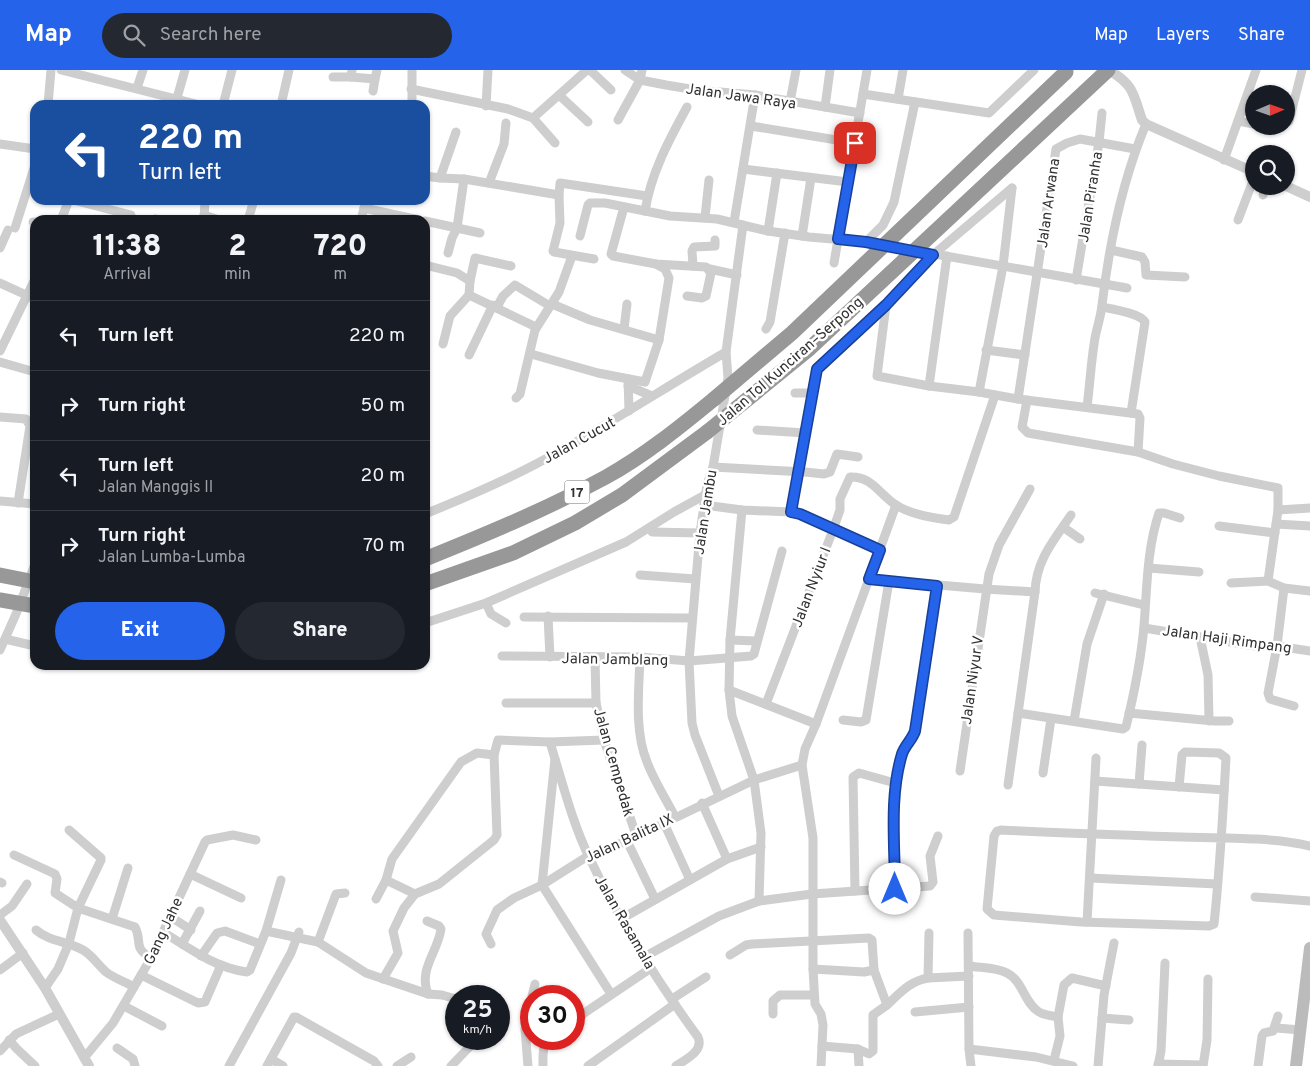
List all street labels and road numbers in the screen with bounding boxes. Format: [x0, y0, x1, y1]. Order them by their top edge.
street label: Jalan Jawa Raya [684, 80, 797, 115]
street label: Jalan Piranha [1075, 150, 1108, 244]
street label: Jalan Arwana [1034, 157, 1065, 249]
street label: Jalan Tol Kunciran–Serpong [714, 293, 868, 431]
street label: Jalan Cucut [540, 414, 619, 469]
street label: Jalan Jambu [690, 468, 723, 556]
road number: 17 [564, 481, 590, 504]
street label: Jalan Nyiur I [788, 545, 836, 630]
street label: Jalan Haji Rimpang [1161, 622, 1293, 659]
street label: Jalan Niyur V [958, 634, 989, 726]
street label: Jalan Jamblang [562, 650, 668, 671]
street label: Jalan Cempedak [588, 706, 637, 819]
street label: Jalan Balita IX [582, 810, 677, 868]
street label: Jalan Rasamala [589, 872, 658, 973]
street label: Gang Jahe [141, 895, 188, 968]

